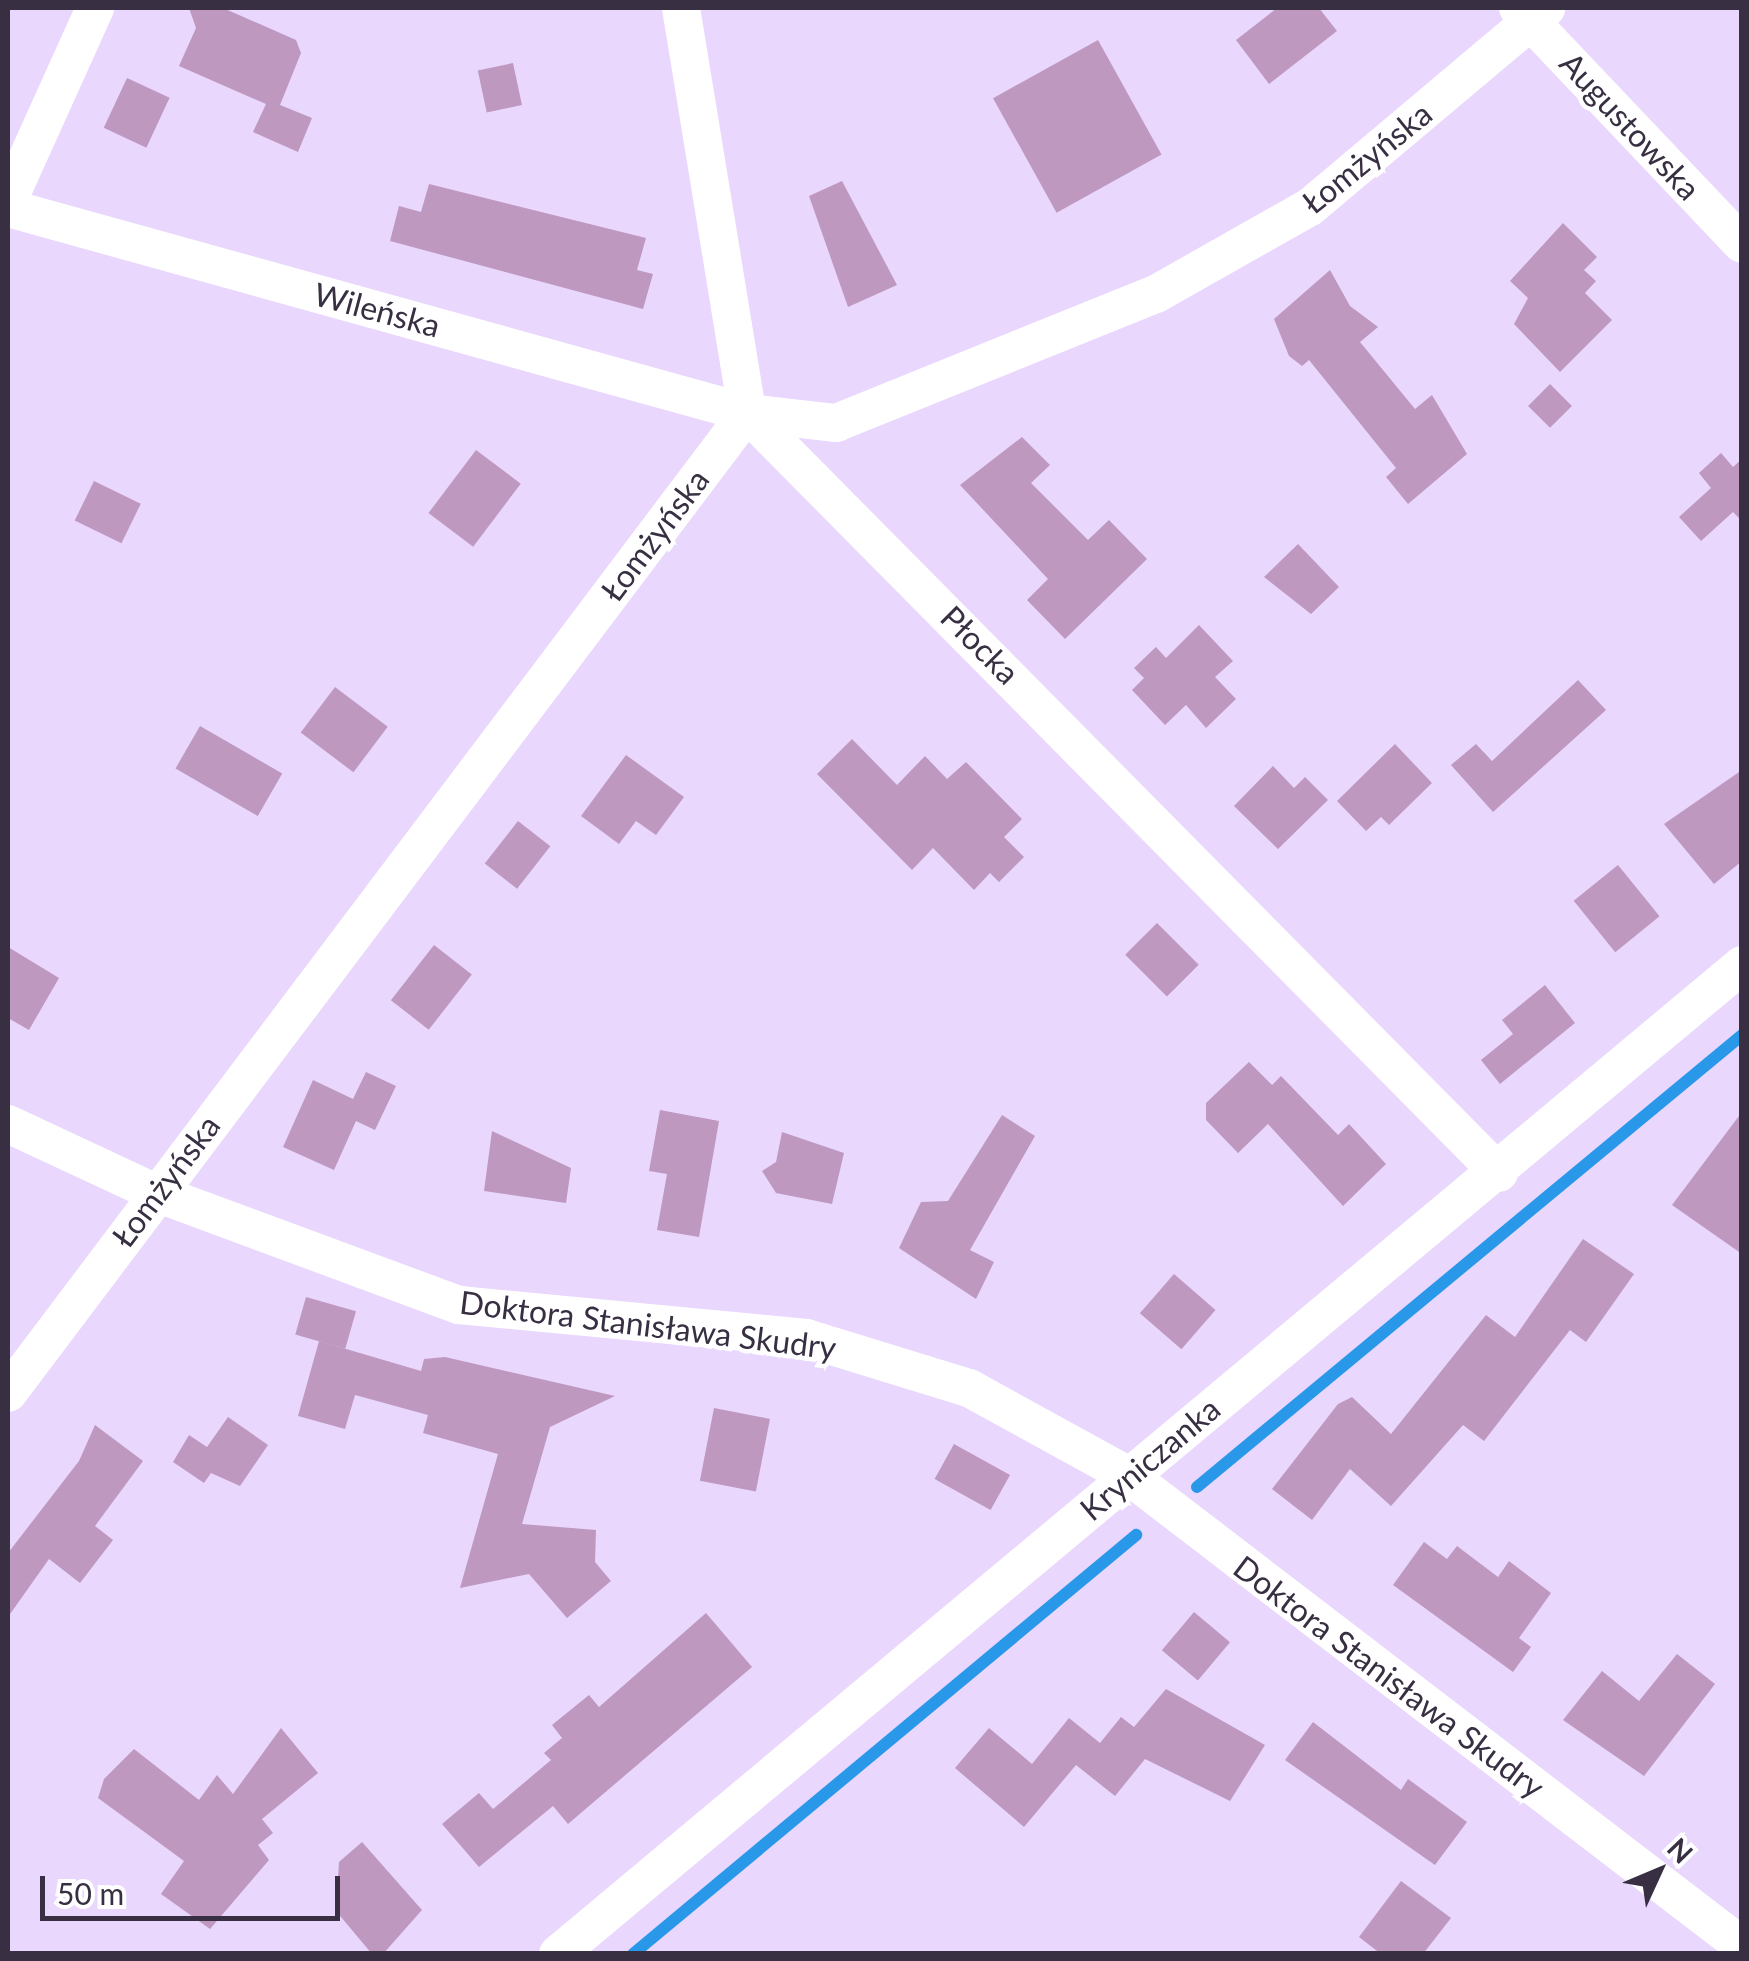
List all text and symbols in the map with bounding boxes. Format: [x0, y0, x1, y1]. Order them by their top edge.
street label: Augustowska [1552, 44, 1708, 208]
street label: Łomżyńska [1295, 94, 1439, 222]
street label: Wileńska [310, 275, 444, 345]
street label: Łomżyńska [593, 462, 717, 608]
street label: Płocka [933, 598, 1027, 692]
street label: Łomżyńska [104, 1108, 228, 1254]
street label: Doktora Stanisława Skudry [458, 1283, 838, 1367]
street label: Kryniczanka [1072, 1389, 1228, 1529]
street label: Doktora Stanisława Skudry [1226, 1548, 1552, 1806]
north arrow [1609, 1821, 1709, 1921]
text: N [1661, 1831, 1700, 1870]
scale bar [45, 1856, 345, 1918]
text: 50 m [57, 1875, 124, 1911]

